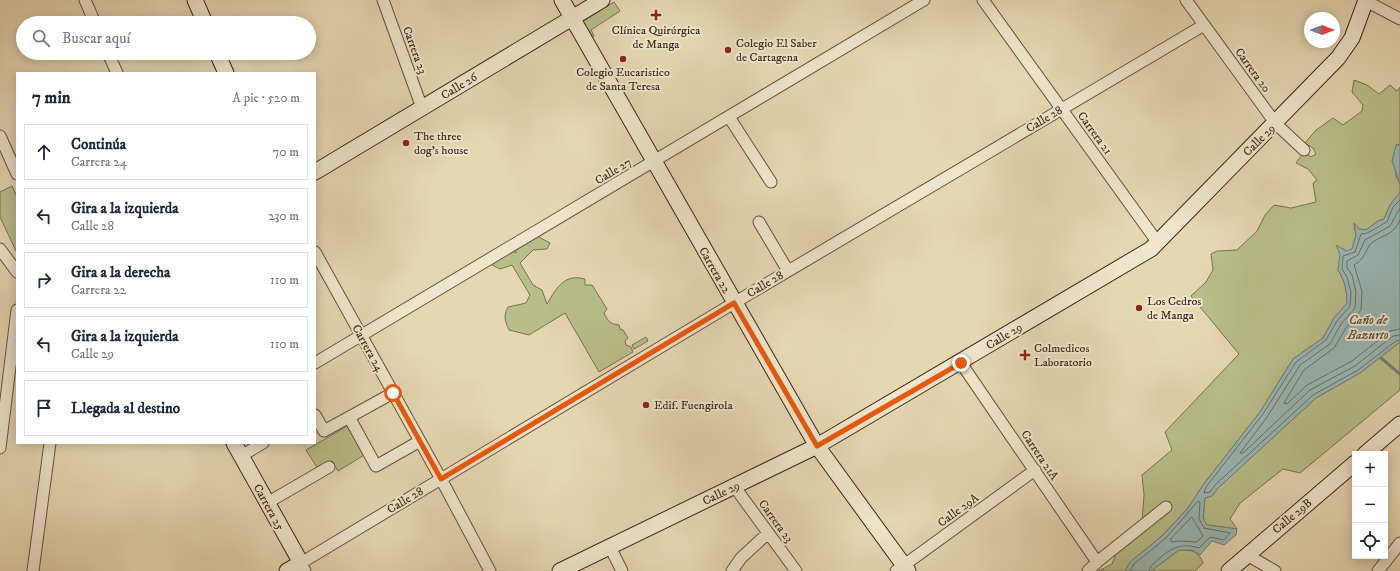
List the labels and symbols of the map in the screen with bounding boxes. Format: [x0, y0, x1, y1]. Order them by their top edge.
marker: Clínica Quirúrgica de Manga [650, 9, 662, 21]
north arrow [1304, 12, 1340, 48]
place label: Clínica Quirúrgica de Manga [612, 23, 701, 52]
street label: Carrera 23 [399, 24, 430, 76]
place label: Colegio El Saber de Cartagena [736, 36, 817, 65]
marker: Colegio El Saber de Cartagena [723, 45, 733, 55]
street label: Carrera 20 [1231, 45, 1274, 96]
marker: Colegio Eucaristico de Santa Teresa [618, 54, 628, 64]
place label: Colegio Eucaristico de Santa Teresa [576, 65, 670, 94]
street label: Calle 26 [438, 69, 481, 103]
street label: Calle 28 [1023, 103, 1065, 136]
street label: Carrera 21 [1074, 109, 1115, 158]
street label: Calle 29 [1240, 121, 1279, 160]
place label: The three dog's house [414, 129, 468, 158]
marker: The three dog's house [401, 138, 411, 148]
street label: Calle 27 [592, 155, 634, 188]
street label: Carrera 22 [695, 244, 734, 296]
street label: Calle 28 [744, 268, 786, 301]
place label: Los Cedros de Manga [1147, 294, 1201, 323]
marker: Los Cedros de Manga [1134, 303, 1144, 313]
water label: Caño de Bazurto [1346, 312, 1389, 343]
street label: Calle 29 [983, 320, 1025, 353]
street label: Carrera 24 [348, 322, 387, 376]
place label: Colmedicos Laboratorio [1034, 341, 1092, 370]
marker: Colmedicos Laboratorio [1019, 349, 1031, 361]
route end [952, 354, 970, 372]
route start [384, 384, 402, 402]
place label: Edif. Fuengirola [654, 398, 734, 413]
marker: Edif. Fuengirola [641, 400, 651, 410]
street label: Carrera 21A [1017, 427, 1062, 483]
street label: Calle 29 [700, 478, 742, 509]
street label: Carrera 25 [250, 481, 287, 533]
street label: Calle 28 [384, 484, 426, 517]
street label: Calle 29A [935, 490, 982, 530]
street label: Calle 29B [1269, 495, 1315, 537]
street label: Carrera 23 [755, 497, 796, 546]

